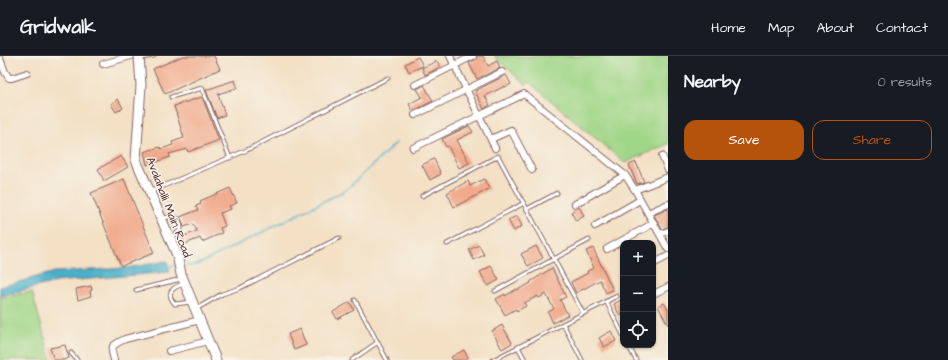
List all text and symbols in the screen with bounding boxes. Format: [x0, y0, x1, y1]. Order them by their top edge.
text: Gridwalk [20, 14, 96, 41]
text: Home [711, 18, 746, 38]
text: Map [768, 18, 794, 38]
text: About [816, 18, 854, 38]
text: Contact [876, 18, 928, 38]
text: Nearby [684, 70, 741, 94]
text: 0 results [877, 73, 932, 91]
button: Save [684, 120, 804, 160]
button: Share [812, 120, 932, 160]
street label: Avalahalli Main Road [141, 154, 196, 260]
map controls [620, 240, 656, 348]
button: + [620, 240, 656, 276]
button: − [620, 276, 656, 312]
button: locate [620, 312, 656, 348]

